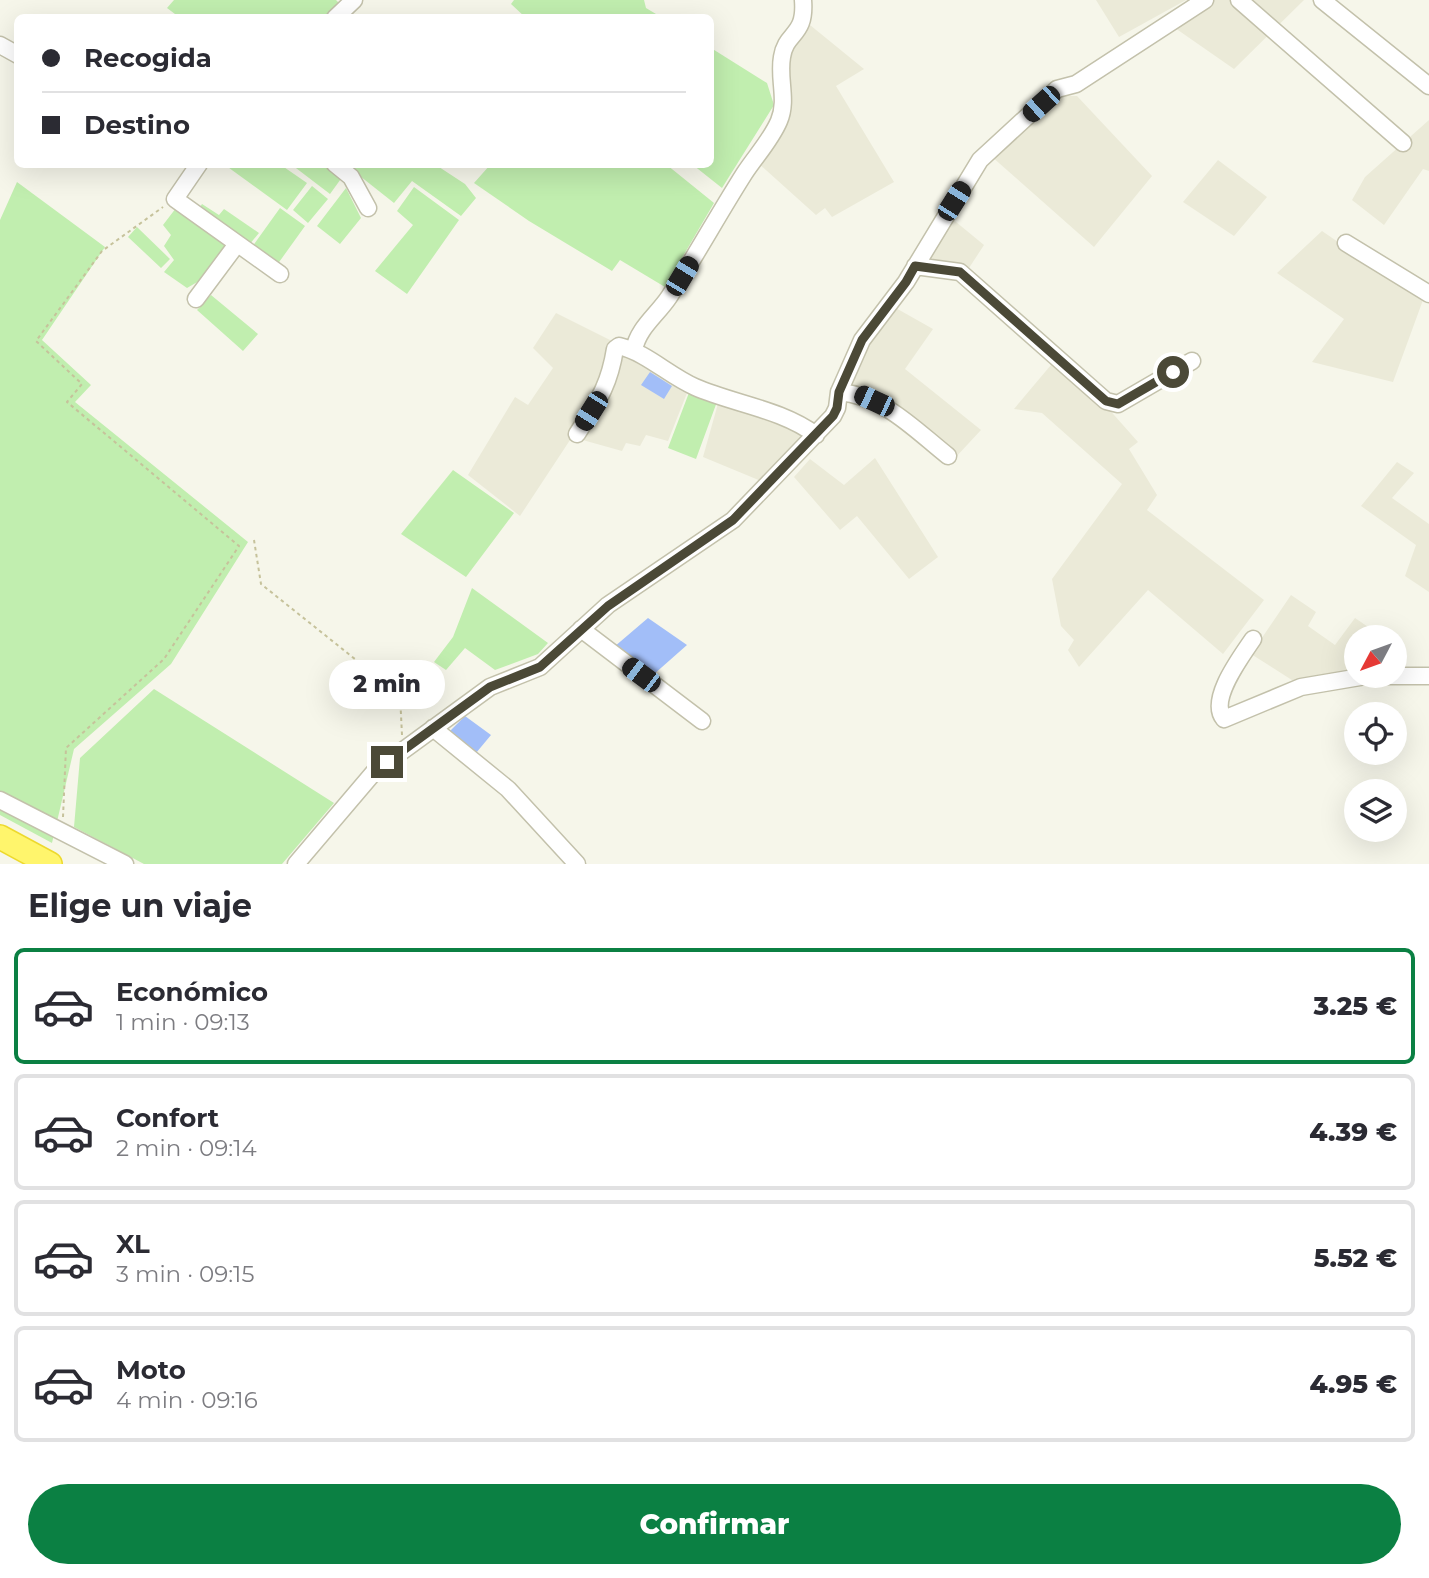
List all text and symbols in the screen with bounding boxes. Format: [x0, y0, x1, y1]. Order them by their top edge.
text: Recogida [84, 42, 212, 74]
car [1019, 82, 1064, 126]
text: Destino [84, 109, 190, 141]
car [934, 178, 975, 224]
car [663, 253, 702, 299]
route start [1157, 356, 1189, 388]
car [851, 383, 898, 419]
car [571, 388, 612, 434]
north arrow [1344, 625, 1407, 688]
map controls [1344, 625, 1407, 842]
car [618, 654, 665, 696]
callout: 2 min [329, 660, 445, 710]
text: 2 min [353, 670, 421, 698]
button: locate [1344, 702, 1407, 765]
route end [371, 746, 403, 778]
button: layers [1344, 779, 1407, 842]
text: Elige un viaje [28, 886, 252, 925]
icon: car [32, 975, 95, 1038]
text: Económico [116, 976, 268, 1008]
text: 3.25 € [1313, 990, 1397, 1022]
text: 1 min · 09:13 [116, 1008, 250, 1036]
icon: car [32, 1101, 95, 1164]
text: Confort [116, 1102, 219, 1134]
text: 4.39 € [1309, 1116, 1397, 1148]
text: 2 min · 09:14 [116, 1134, 257, 1162]
icon: car [32, 1227, 95, 1290]
text: XL [116, 1228, 150, 1260]
text: 5.52 € [1314, 1242, 1397, 1274]
text: 3 min · 09:15 [116, 1260, 254, 1288]
icon: car [32, 1353, 95, 1416]
text: Moto [116, 1354, 186, 1386]
text: 4.95 € [1309, 1368, 1397, 1400]
text: 4 min · 09:16 [116, 1386, 258, 1414]
button: Confirmar [28, 1484, 1401, 1564]

